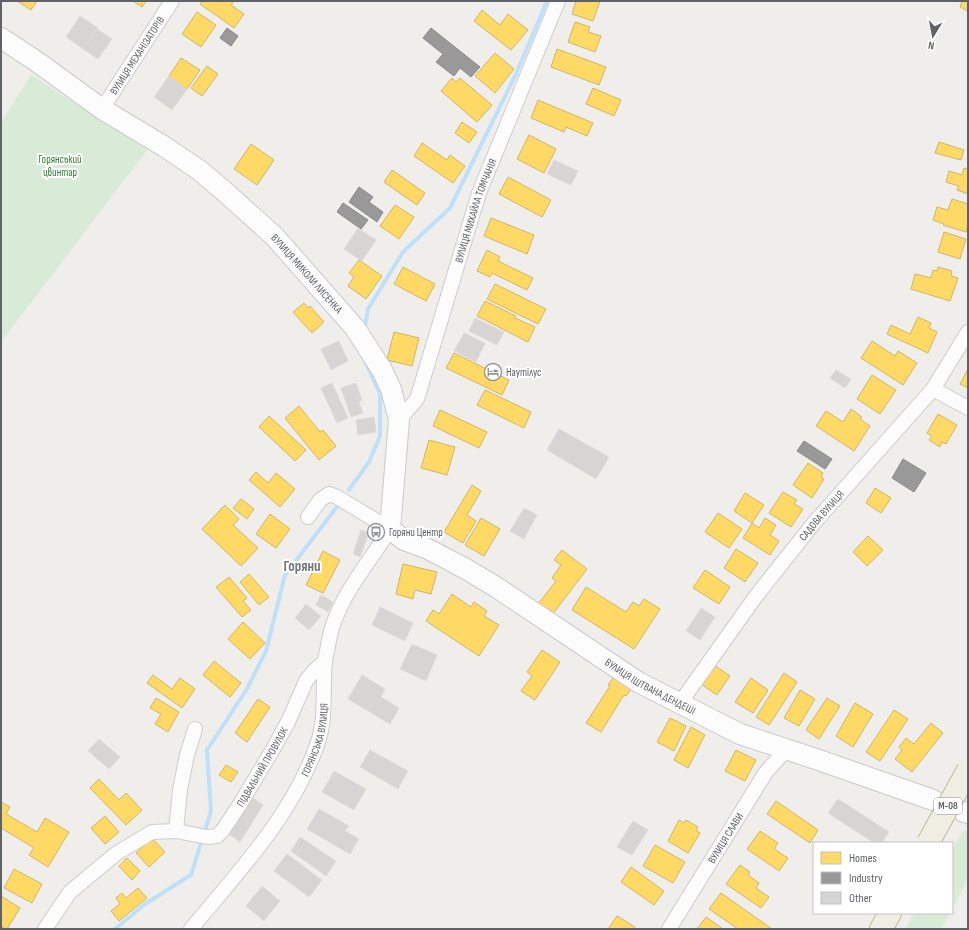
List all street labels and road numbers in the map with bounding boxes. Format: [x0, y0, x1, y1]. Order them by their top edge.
street label: ВУЛИЦЯ МЕХАНІЗАТОРІВ [107, 14, 167, 97]
street label: ВУЛИЦЯ МИХАЙЛА ТОМЧАНІЯ [452, 156, 499, 264]
street label: ВУЛИЦЯ МИКОЛИ ЛИСЕНКА [269, 231, 346, 316]
street label: САДОВА ВУЛИЦЯ [796, 488, 846, 543]
street label: ВУЛИЦЯ ІШТВАНА ДЕНДЕШІ [603, 655, 698, 717]
street label: ГОРЯНСЬКА ВУЛИЦЯ [298, 703, 330, 779]
street label: ПІДВАЛЬНИЙ ПРОВУЛОК [234, 725, 291, 809]
road number: М-08 [934, 798, 962, 814]
street label: ВУЛИЦЯ СЛАВИ [705, 810, 746, 866]

